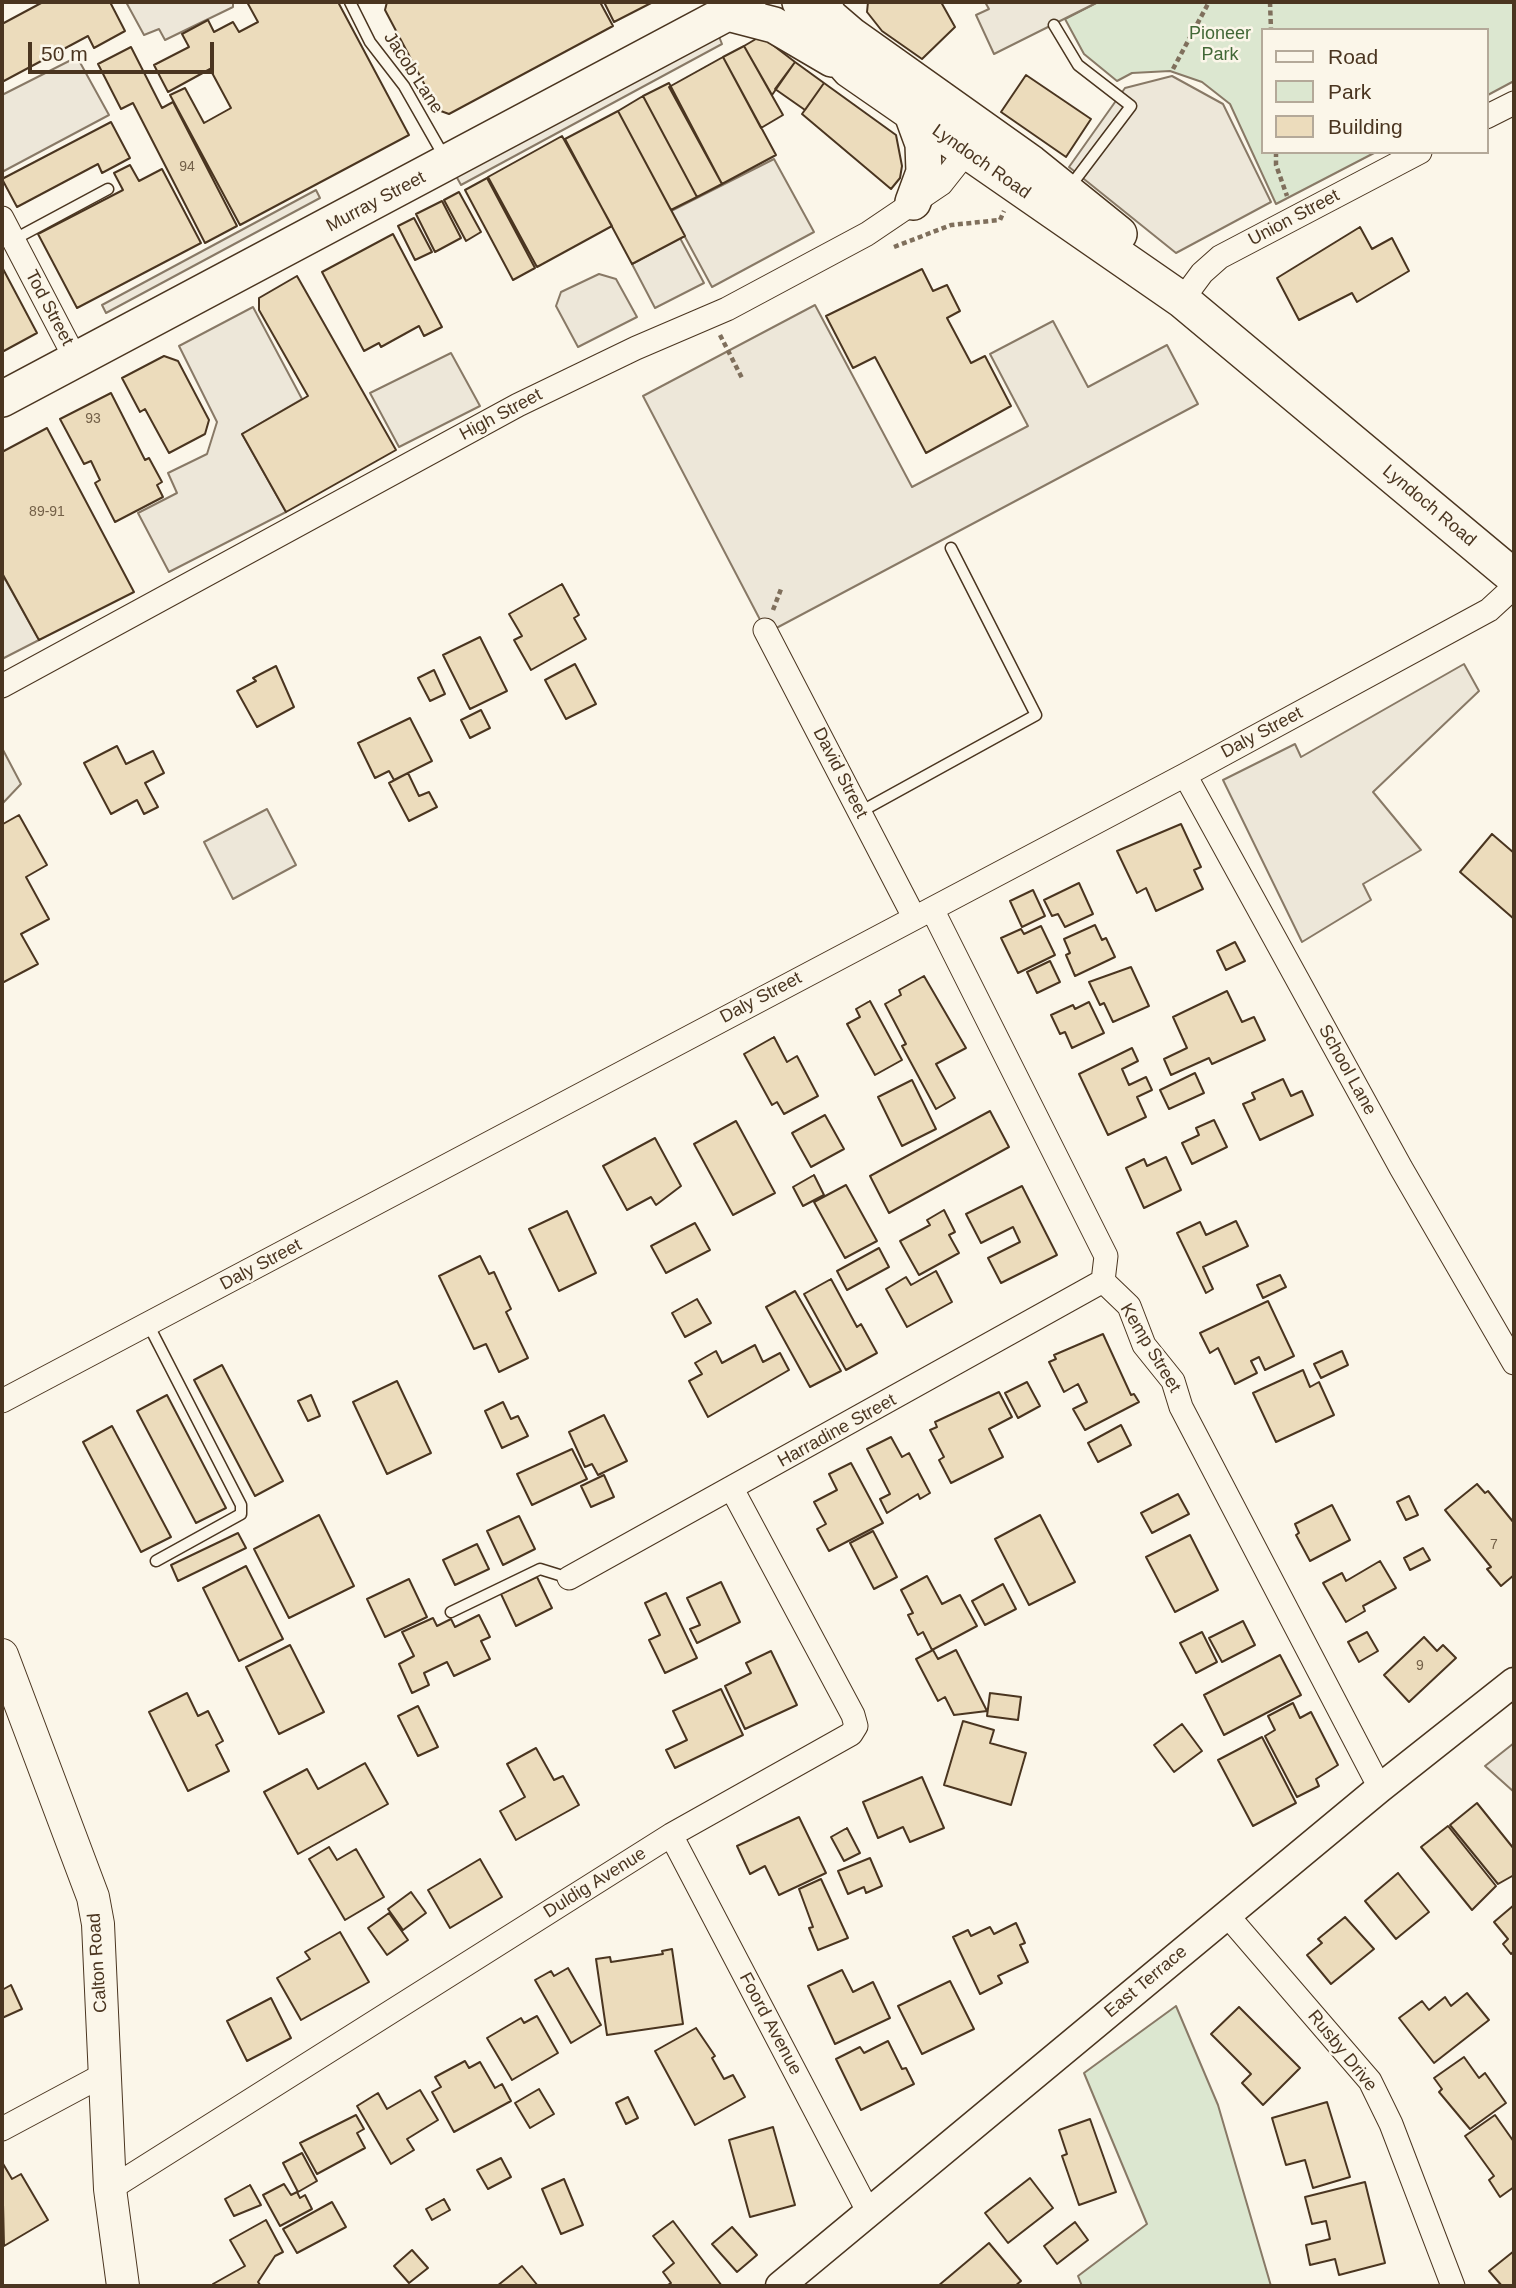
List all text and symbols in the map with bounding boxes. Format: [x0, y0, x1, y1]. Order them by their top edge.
park label: Pioneer Park [1189, 23, 1251, 66]
scale bar [32, 28, 217, 72]
street label: Jacob Lane [379, 28, 447, 118]
legend [1260, 28, 1488, 154]
text: 50 m [41, 42, 88, 65]
text: Road [1328, 45, 1378, 68]
text: Park [1328, 80, 1371, 103]
text: Building [1328, 115, 1403, 138]
street label: Lyndoch Road [928, 120, 1034, 204]
house number: 94 [179, 159, 195, 175]
street label: Murray Street [323, 167, 429, 237]
street label: Union Street [1245, 185, 1343, 251]
street label: Tod Street [20, 267, 78, 349]
street label: High Street [456, 384, 546, 446]
house number: 93 [85, 411, 101, 427]
street label: Lyndoch Road [1378, 461, 1480, 551]
house number: 89-91 [29, 504, 65, 520]
street label: Daly Street [1218, 703, 1306, 763]
street label: David Street [808, 724, 872, 822]
street label: Daly Street [717, 968, 805, 1028]
street label: School Lane [1313, 1021, 1381, 1119]
street label: Daly Street [217, 1235, 305, 1295]
street label: Kemp Street [1115, 1300, 1185, 1396]
street label: Harradine Street [774, 1390, 900, 1472]
house number: 7 [1490, 1537, 1498, 1553]
house number: 9 [1416, 1658, 1424, 1674]
street label: Duldig Avenue [540, 1843, 650, 1923]
street label: Calton Road [84, 1912, 112, 2014]
street label: East Terrace [1100, 1941, 1192, 2023]
street label: Foord Avenue [734, 1969, 806, 2079]
street label: Rusby Drive [1303, 2006, 1381, 2096]

